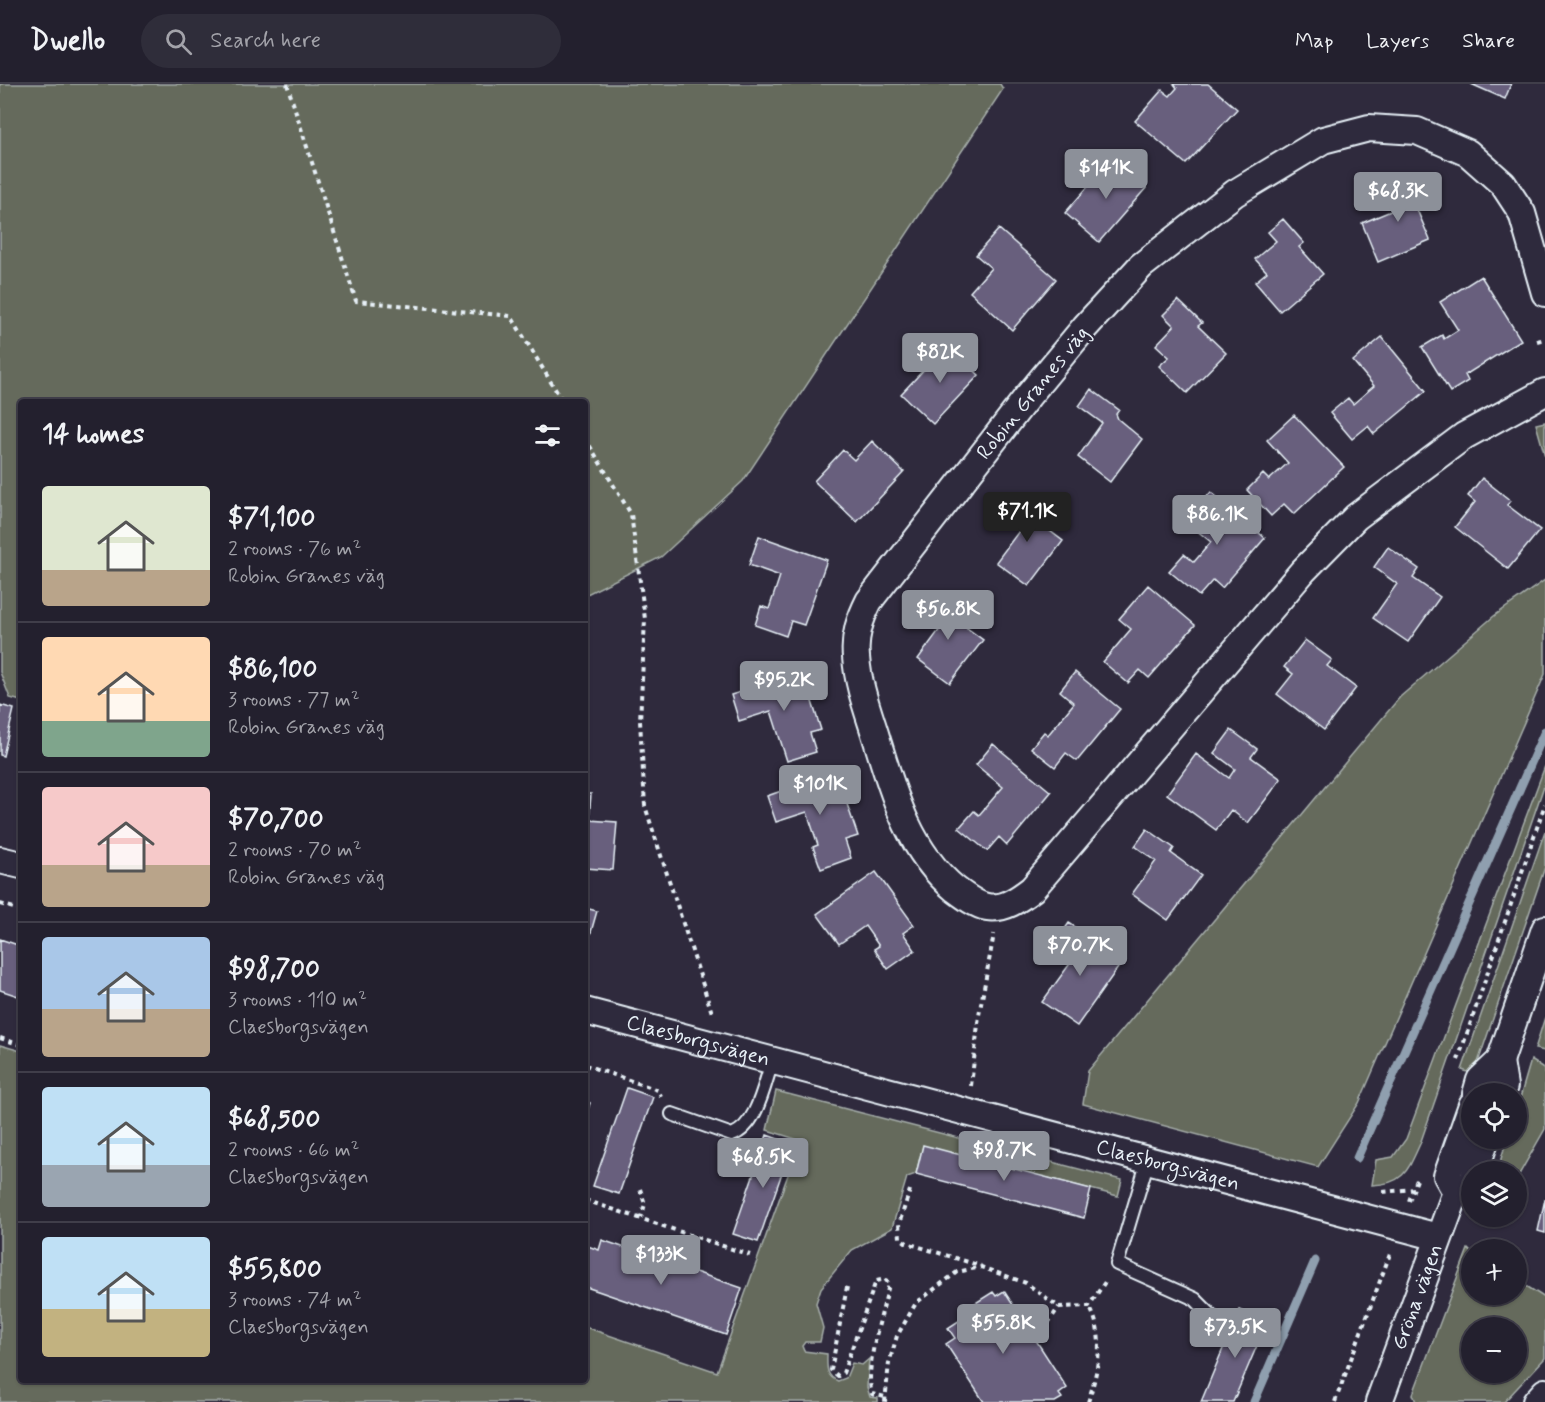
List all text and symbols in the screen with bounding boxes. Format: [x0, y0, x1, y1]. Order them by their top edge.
search box [141, 14, 561, 68]
text: Dwello [30, 23, 105, 60]
icon: search [162, 25, 195, 58]
text: Search here [210, 27, 321, 55]
text: Map [1295, 27, 1333, 55]
text: Layers [1366, 27, 1429, 55]
text: Share [1462, 27, 1515, 55]
pin: $141K [1064, 149, 1148, 200]
text: $141K [1079, 155, 1133, 182]
pin: $68.3K [1349, 172, 1447, 223]
text: $68.3K [1368, 178, 1428, 205]
street label: Robin Granes väg [970, 320, 1096, 466]
pin: $82K [904, 333, 976, 384]
text: $82K [916, 339, 964, 366]
text: 14 homes [42, 418, 144, 452]
icon: filters [531, 419, 564, 452]
pin: $71.1K [978, 492, 1076, 543]
pin: $86.1K [1168, 495, 1266, 546]
text: $71.1K [997, 498, 1057, 525]
text: $86.1K [1186, 501, 1248, 528]
text: $71,100 [228, 502, 315, 536]
icon: home [90, 510, 162, 582]
text: 2 rooms · 76 m² [228, 536, 361, 563]
text: Robin Granes väg [228, 563, 385, 590]
pin: $56.8K [899, 590, 997, 641]
text: $56.8K [916, 596, 980, 623]
text: $86,100 [228, 653, 318, 687]
icon: home [90, 661, 162, 733]
pin: $95.2K [735, 661, 833, 712]
text: $95.2K [754, 667, 814, 694]
text: 3 rooms · 77 m² [228, 687, 360, 714]
text: Robin Granes väg [228, 714, 385, 741]
pin: $101K [778, 765, 862, 816]
text: $101K [793, 771, 847, 798]
text: $70,700 [228, 803, 324, 837]
icon: home [90, 811, 162, 883]
text: 2 rooms · 70 m² [228, 837, 362, 864]
text: Robin Granes väg [228, 864, 385, 891]
pin: $70.7K [1031, 926, 1129, 977]
text: $70.7K [1047, 932, 1113, 959]
text: $98,700 [228, 953, 320, 987]
icon: home [90, 961, 162, 1033]
text: 3 rooms · 110 m² [228, 987, 367, 1014]
street label: Claesborgsvägen [623, 1009, 773, 1073]
text: Claesborgsvägen [228, 1014, 369, 1041]
map controls [1461, 1083, 1527, 1383]
button: locate [1461, 1083, 1527, 1149]
text: $68,500 [228, 1103, 320, 1137]
icon: home [90, 1111, 162, 1183]
pin: $98.7K [955, 1131, 1053, 1182]
street label: Claesborgsvägen [1093, 1133, 1243, 1198]
text: 2 rooms · 66 m² [228, 1137, 359, 1164]
text: $98.7K [973, 1137, 1035, 1164]
pin: $68.5K [714, 1138, 812, 1189]
text: $68.5K [731, 1144, 795, 1171]
button: layers [1461, 1161, 1527, 1227]
text: Claesborgsvägen [228, 1164, 369, 1191]
pin: $133K [619, 1235, 703, 1286]
button: + [1461, 1239, 1527, 1305]
street label: Gröna vägen [1385, 1240, 1450, 1354]
text: $133K [635, 1241, 687, 1268]
text: $55,800 [228, 1253, 322, 1287]
icon: home [90, 1261, 162, 1333]
text: 3 rooms · 74 m² [228, 1287, 362, 1314]
pin: $55.8K [954, 1304, 1052, 1355]
pin: $73.5K [1186, 1308, 1284, 1359]
text: $55.8K [971, 1310, 1035, 1337]
text: Claesborgsvägen [228, 1314, 369, 1341]
text: $73.5K [1204, 1314, 1266, 1341]
button: − [1461, 1317, 1527, 1383]

